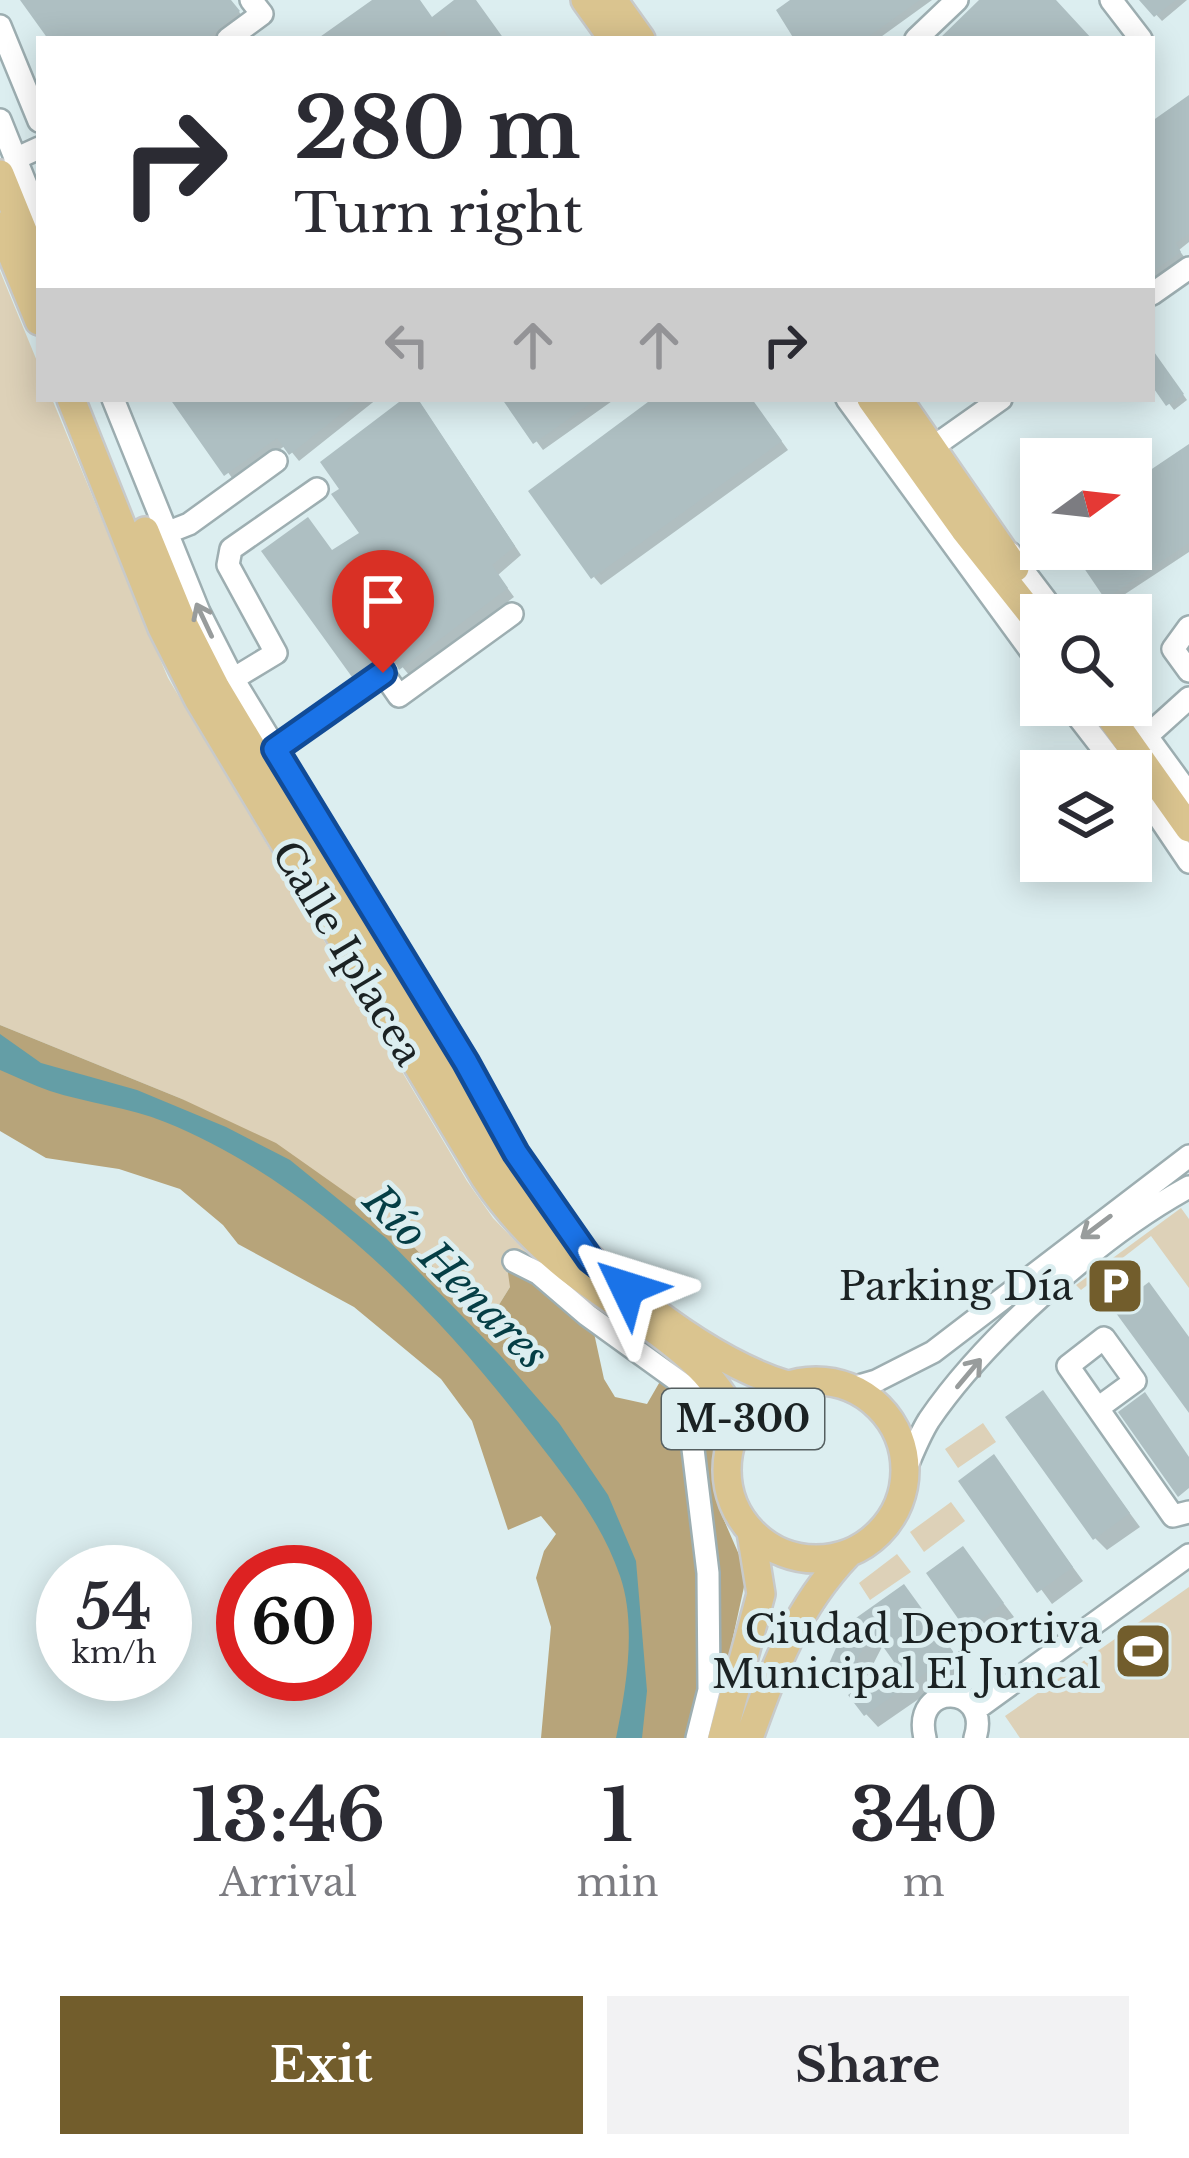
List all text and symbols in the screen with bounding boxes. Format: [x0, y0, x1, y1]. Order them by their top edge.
text: 280 m [294, 77, 581, 181]
icon: right [96, 84, 252, 240]
text: Turn right [294, 180, 583, 247]
icon: left [374, 312, 440, 378]
icon: ahead [500, 312, 566, 378]
icon: ahead [626, 312, 692, 378]
icon: right [752, 312, 818, 378]
north arrow [1020, 438, 1152, 570]
map controls [1020, 438, 1152, 882]
pin [332, 550, 434, 673]
icon: arrive [350, 568, 416, 634]
button: search [1020, 594, 1152, 726]
one-way arrow [192, 603, 214, 639]
button: layers [1020, 750, 1152, 882]
street label: Calle Iplacea [261, 832, 434, 1075]
water label: Río Henares [352, 1173, 559, 1380]
one-way arrow [1080, 1213, 1113, 1239]
position arrow [564, 1225, 690, 1351]
parking icon: Parking Día [1084, 1255, 1146, 1317]
place label: Parking Día [839, 1262, 1073, 1311]
one-way arrow [954, 1358, 982, 1389]
road number: M-300 [662, 1389, 824, 1449]
speed limit sign: 60 [216, 1545, 372, 1701]
text: 54 [76, 1571, 152, 1645]
place label: Ciudad Deportiva Municipal El Juncal [712, 1605, 1101, 1699]
sports icon: Ciudad Deportiva Municipal El Juncal [1112, 1620, 1174, 1682]
text: km/h [71, 1634, 157, 1671]
text: 13:46 [191, 1771, 385, 1860]
text: 1 [602, 1771, 633, 1860]
text: 340 [850, 1771, 998, 1860]
text: Arrival [219, 1858, 357, 1907]
text: min [576, 1858, 659, 1907]
text: m [903, 1858, 945, 1907]
button: Exit [60, 1996, 583, 2134]
button: Share [607, 1996, 1129, 2134]

